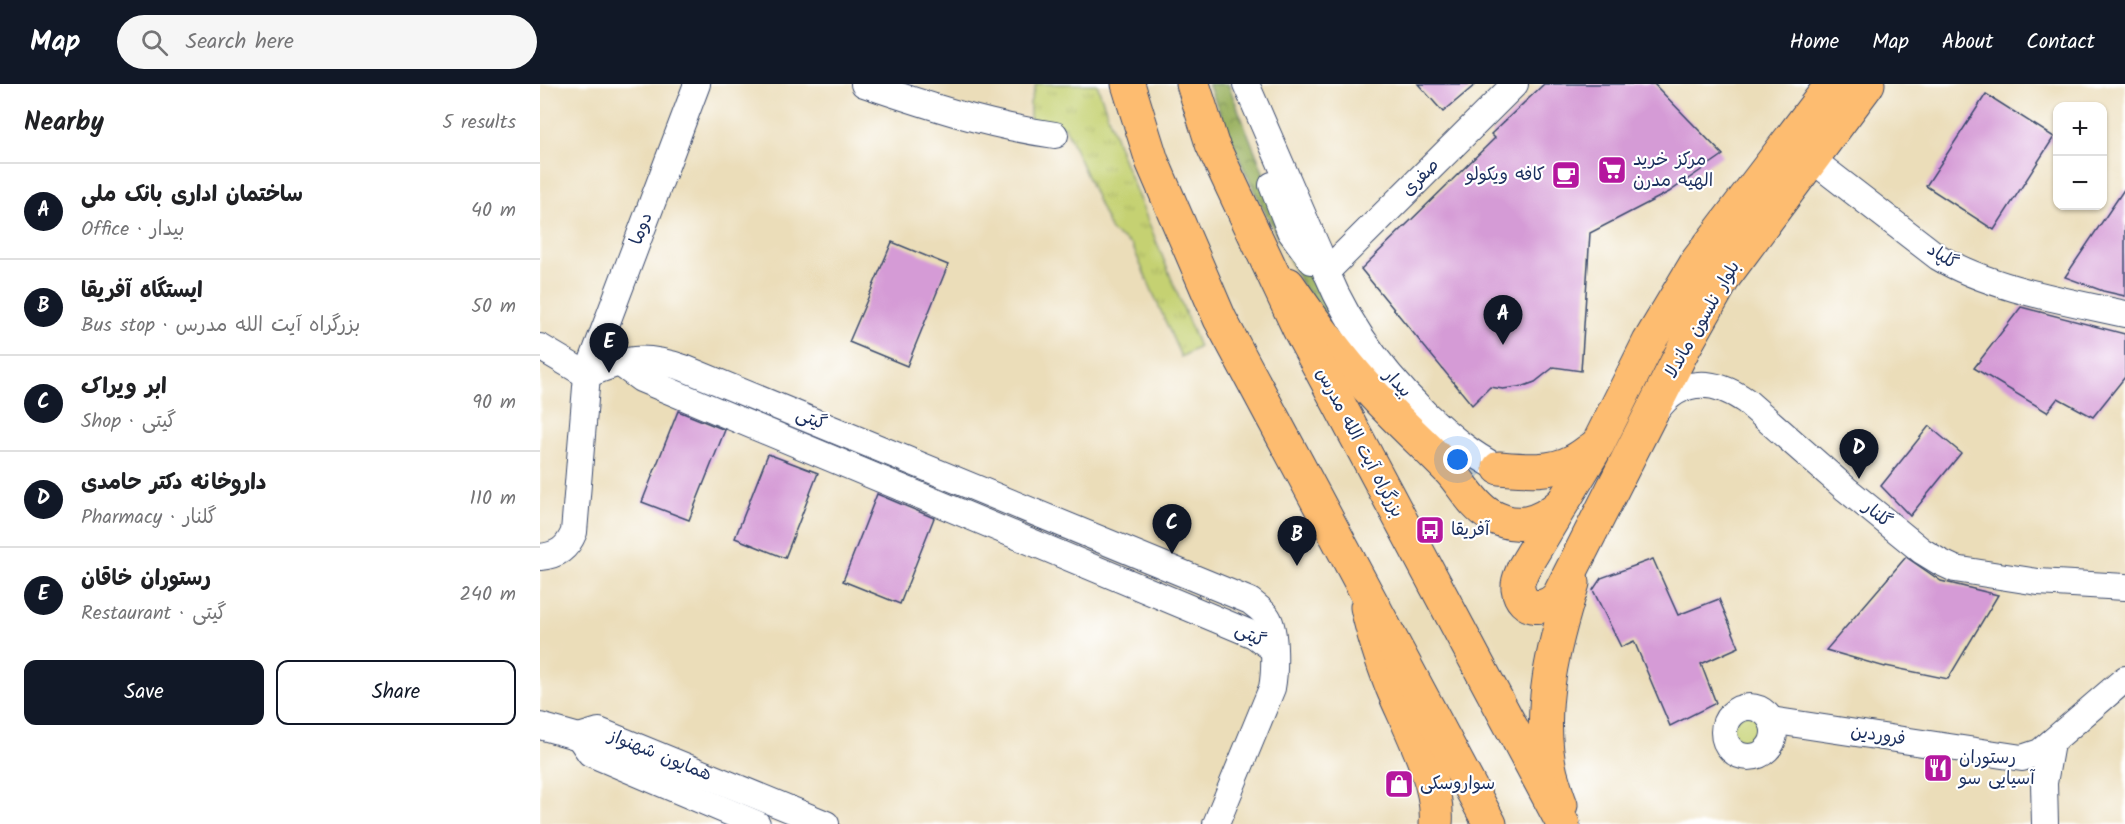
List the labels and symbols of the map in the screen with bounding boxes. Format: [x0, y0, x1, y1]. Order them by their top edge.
place label: مرکز خرید الهیه مدرن [1633, 146, 1713, 196]
street label: صفری [1395, 152, 1447, 204]
supermarket icon: مرکز خرید الهیه مدرن [1596, 154, 1628, 186]
cafe icon: کافه ویکولو [1550, 159, 1582, 191]
place label: کافه ویکولو [1464, 161, 1545, 190]
street label: دوما [623, 208, 661, 250]
street label: گلپاد [1921, 236, 1964, 278]
street label: بلوار نلسون ماندلا [1658, 256, 1748, 384]
pin: A [1484, 296, 1522, 345]
pin: E [590, 324, 628, 373]
street label: بیدار [1374, 361, 1418, 405]
street label: بزرگراه آیت الله مدرس [1307, 363, 1411, 523]
street label: گیتی [791, 401, 831, 439]
pin: D [1840, 430, 1878, 479]
your location [1443, 445, 1472, 474]
street label: گلنار [1854, 493, 1898, 536]
pin: C [1152, 504, 1192, 554]
bus stop icon: آفریقا [1414, 514, 1446, 546]
pin: B [1278, 516, 1317, 566]
place label: آفریقا [1451, 516, 1491, 545]
street label: گیتی [1229, 616, 1271, 656]
street label: فروردین [1849, 717, 1907, 755]
street label: همایون شهنواز [602, 721, 716, 790]
place label: رستوران آسیایی سو [1957, 744, 2036, 794]
restaurant icon: رستوران آسیایی سو [1922, 752, 1954, 784]
shop icon: سواروسکی [1383, 768, 1415, 800]
place label: سواروسکی [1420, 770, 1495, 799]

